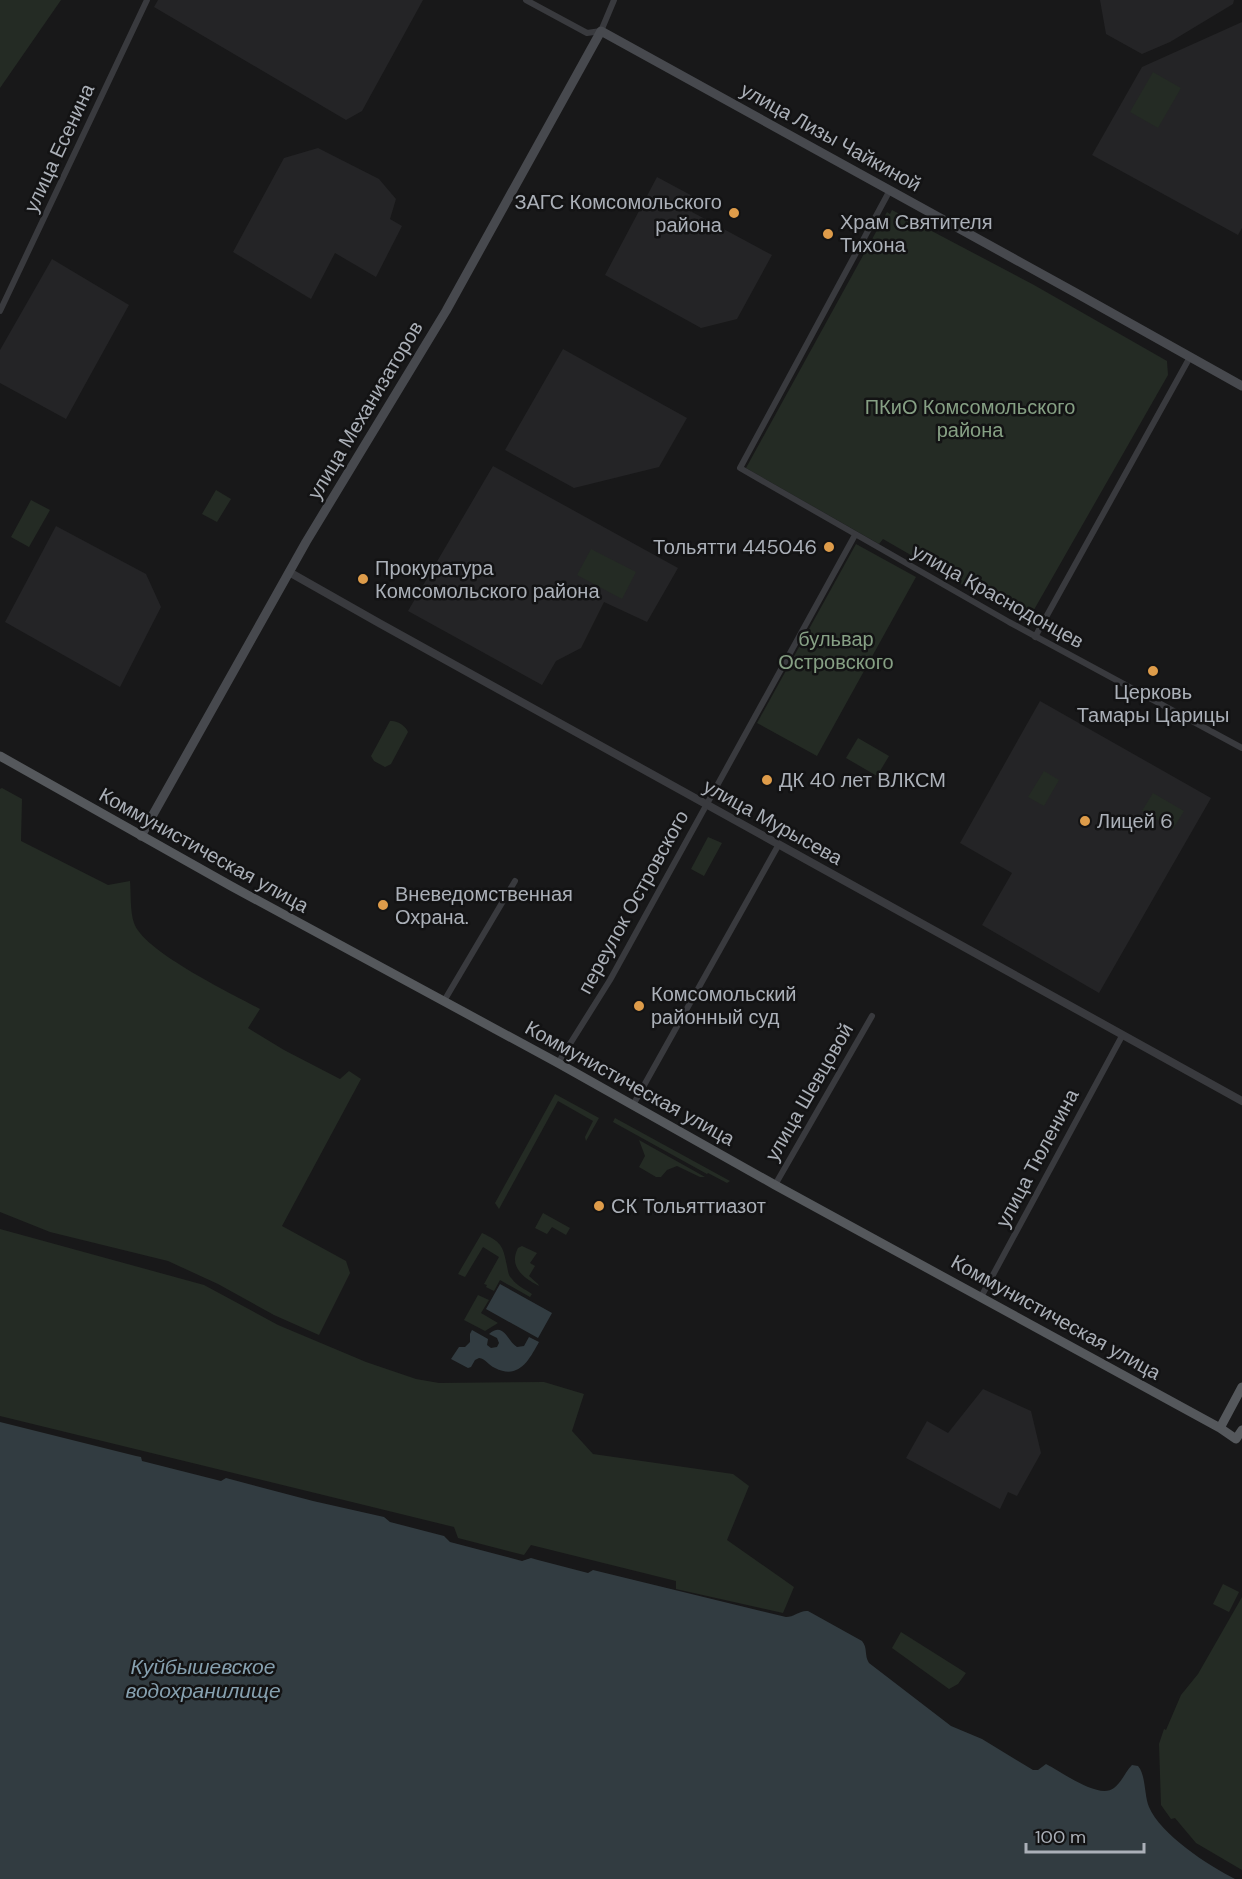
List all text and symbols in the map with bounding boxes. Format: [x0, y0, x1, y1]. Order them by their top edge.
street label: улица Лизы Чайкиной [736, 77, 926, 197]
street label: улица Есенина [18, 79, 101, 216]
place label: ЗАГС Комсомольского района [514, 189, 723, 238]
marker: ЗАГС Комсомольского района [727, 206, 741, 220]
place label: Храм Святителя Тихона [840, 209, 993, 258]
marker: Храм Святителя Тихона [821, 227, 835, 241]
street label: улица Механизаторов [301, 316, 429, 504]
park label: ПКиО Комсомольского района [865, 394, 1075, 443]
place label: Тольятти 445046 [653, 534, 817, 560]
street label: улица Краснодонцев [907, 538, 1089, 654]
marker: Тольятти 445046 [822, 540, 836, 554]
place label: Прокуратура Комсомольского района [375, 555, 600, 604]
marker: Прокуратура Комсомольского района [356, 572, 370, 586]
park label: бульвар Островского [778, 626, 894, 675]
marker: Церковь Тамары Царицы [1146, 664, 1160, 678]
place label: Церковь Тамары Царицы [1077, 679, 1229, 728]
place label: ДК 40 лет ВЛКСМ [779, 767, 946, 793]
street label: улица Мурысева [699, 773, 848, 871]
marker: ДК 40 лет ВЛКСМ [760, 773, 774, 787]
street label: Коммунистическая улица [94, 781, 314, 919]
street label: переулок Островского [572, 806, 694, 998]
place label: Лицей 6 [1097, 808, 1173, 834]
marker: Лицей 6 [1078, 814, 1092, 828]
place label: Вневедомственная Охрана. [395, 881, 573, 930]
marker: Вневедомственная Охрана. [376, 898, 390, 912]
place label: Комсомольский районный суд [651, 981, 797, 1030]
marker: Комсомольский районный суд [632, 999, 646, 1013]
street label: Коммунистическая улица [520, 1014, 740, 1152]
street label: улица Шевцовой [759, 1018, 859, 1166]
street label: улица Тюленина [990, 1083, 1085, 1232]
place label: СК Тольяттиазот [611, 1193, 766, 1219]
marker: СК Тольяттиазот [592, 1199, 606, 1213]
street label: Коммунистическая улица [946, 1248, 1166, 1386]
water label: Куйбышевское водохранилище [125, 1653, 281, 1705]
scale bar [1026, 1816, 1144, 1854]
text: 100 m [1035, 1825, 1086, 1849]

